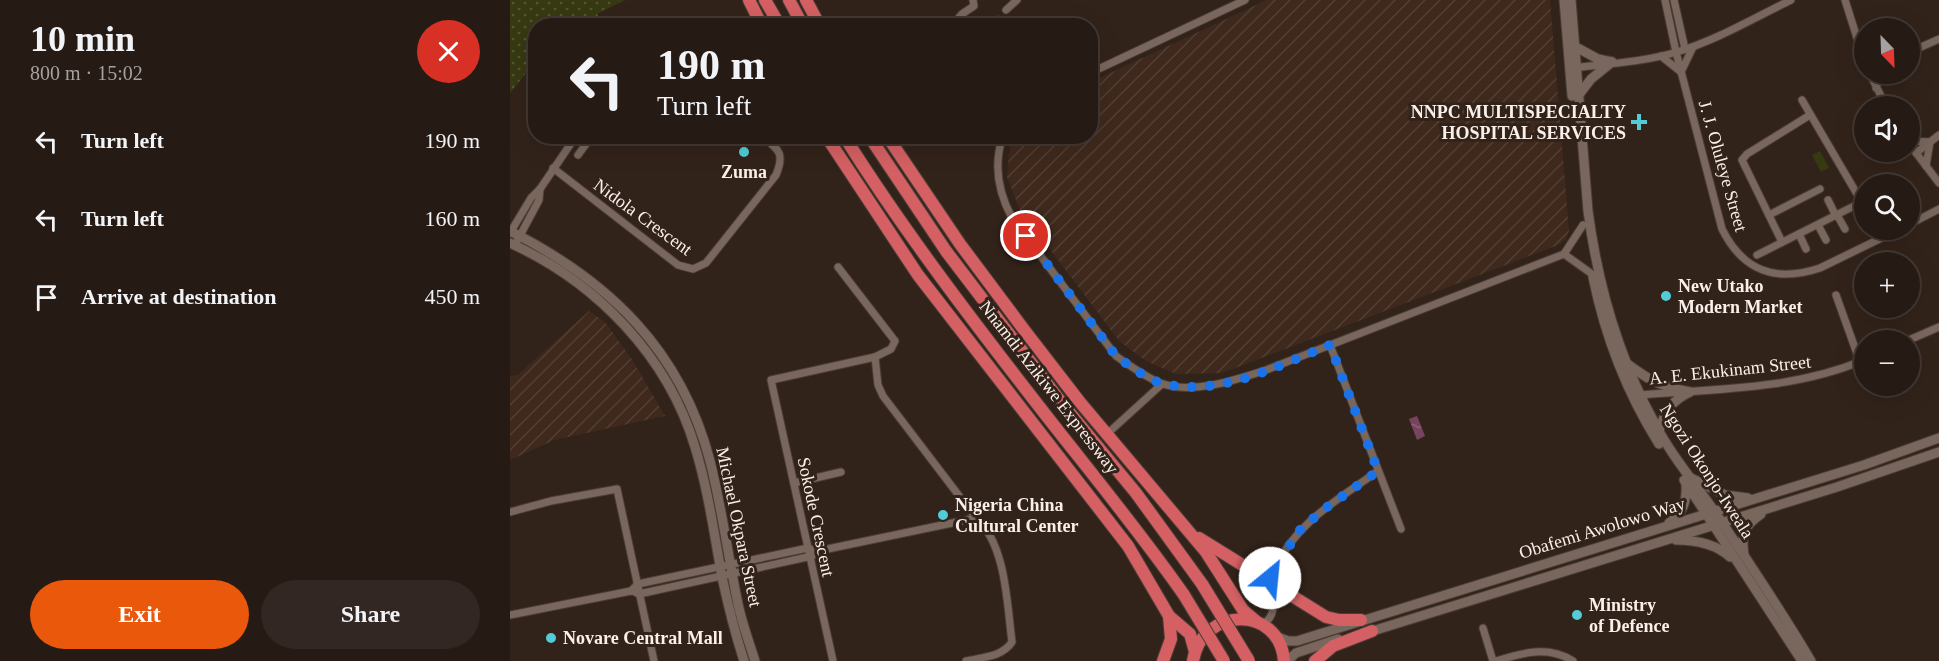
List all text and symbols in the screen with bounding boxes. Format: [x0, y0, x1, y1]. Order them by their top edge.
north arrow [1854, 18, 1920, 84]
map controls [1854, 18, 1920, 396]
text: 10 min [30, 19, 135, 59]
button: close [417, 20, 480, 83]
icon: left [558, 42, 636, 120]
text: 190 m [657, 42, 766, 88]
text: 800 m · 15:02 [30, 62, 143, 84]
text: Turn left [657, 91, 751, 121]
button: sound [1854, 96, 1920, 162]
street label: J. J. Oluleye Street [1695, 98, 1751, 234]
place label: NNPC MULTISPECIALTY HOSPITAL SERVICES [1411, 102, 1626, 143]
marker: NNPC MULTISPECIALTY HOSPITAL SERVICES [1630, 113, 1648, 131]
icon: left [30, 125, 63, 158]
text: Turn left [81, 128, 164, 153]
text: 190 m [424, 128, 480, 153]
marker: Zuma [737, 145, 751, 159]
place label: Zuma [721, 162, 767, 182]
button: search [1854, 174, 1920, 240]
street label: Nidola Crescent [590, 175, 696, 259]
icon: left [30, 203, 63, 236]
text: Turn left [81, 206, 164, 231]
text: 160 m [424, 206, 480, 231]
pin [1000, 210, 1051, 261]
icon: arrive [1009, 219, 1042, 252]
button: + [1854, 252, 1920, 318]
place label: New Utako Modern Market [1678, 276, 1802, 317]
icon: arrive [30, 281, 63, 314]
text: Arrive at destination [81, 284, 277, 309]
text: 450 m [424, 284, 480, 309]
marker: New Utako Modern Market [1659, 289, 1673, 303]
street label: Nnamdi Azikiwe Expressway [975, 297, 1123, 477]
button: − [1854, 330, 1920, 396]
street label: A. E. Ekukinam Street [1648, 352, 1812, 388]
street label: Ngozi Okonjo-Iweala [1656, 400, 1758, 542]
street label: Michael Okpara Street [712, 445, 766, 609]
street label: Sokode Crescent [794, 456, 838, 578]
street label: Obafemi Awolowo Way [1517, 493, 1687, 563]
place label: Nigeria China Cultural Center [955, 495, 1078, 536]
marker: Nigeria China Cultural Center [936, 508, 950, 522]
position arrow [1238, 546, 1302, 610]
button: Exit [30, 580, 249, 649]
button: Share [261, 580, 480, 649]
place label: Ministry of Defence [1589, 595, 1669, 636]
marker: Ministry of Defence [1570, 608, 1584, 622]
place label: Novare Central Mall [563, 628, 723, 648]
marker: Novare Central Mall [544, 631, 558, 645]

